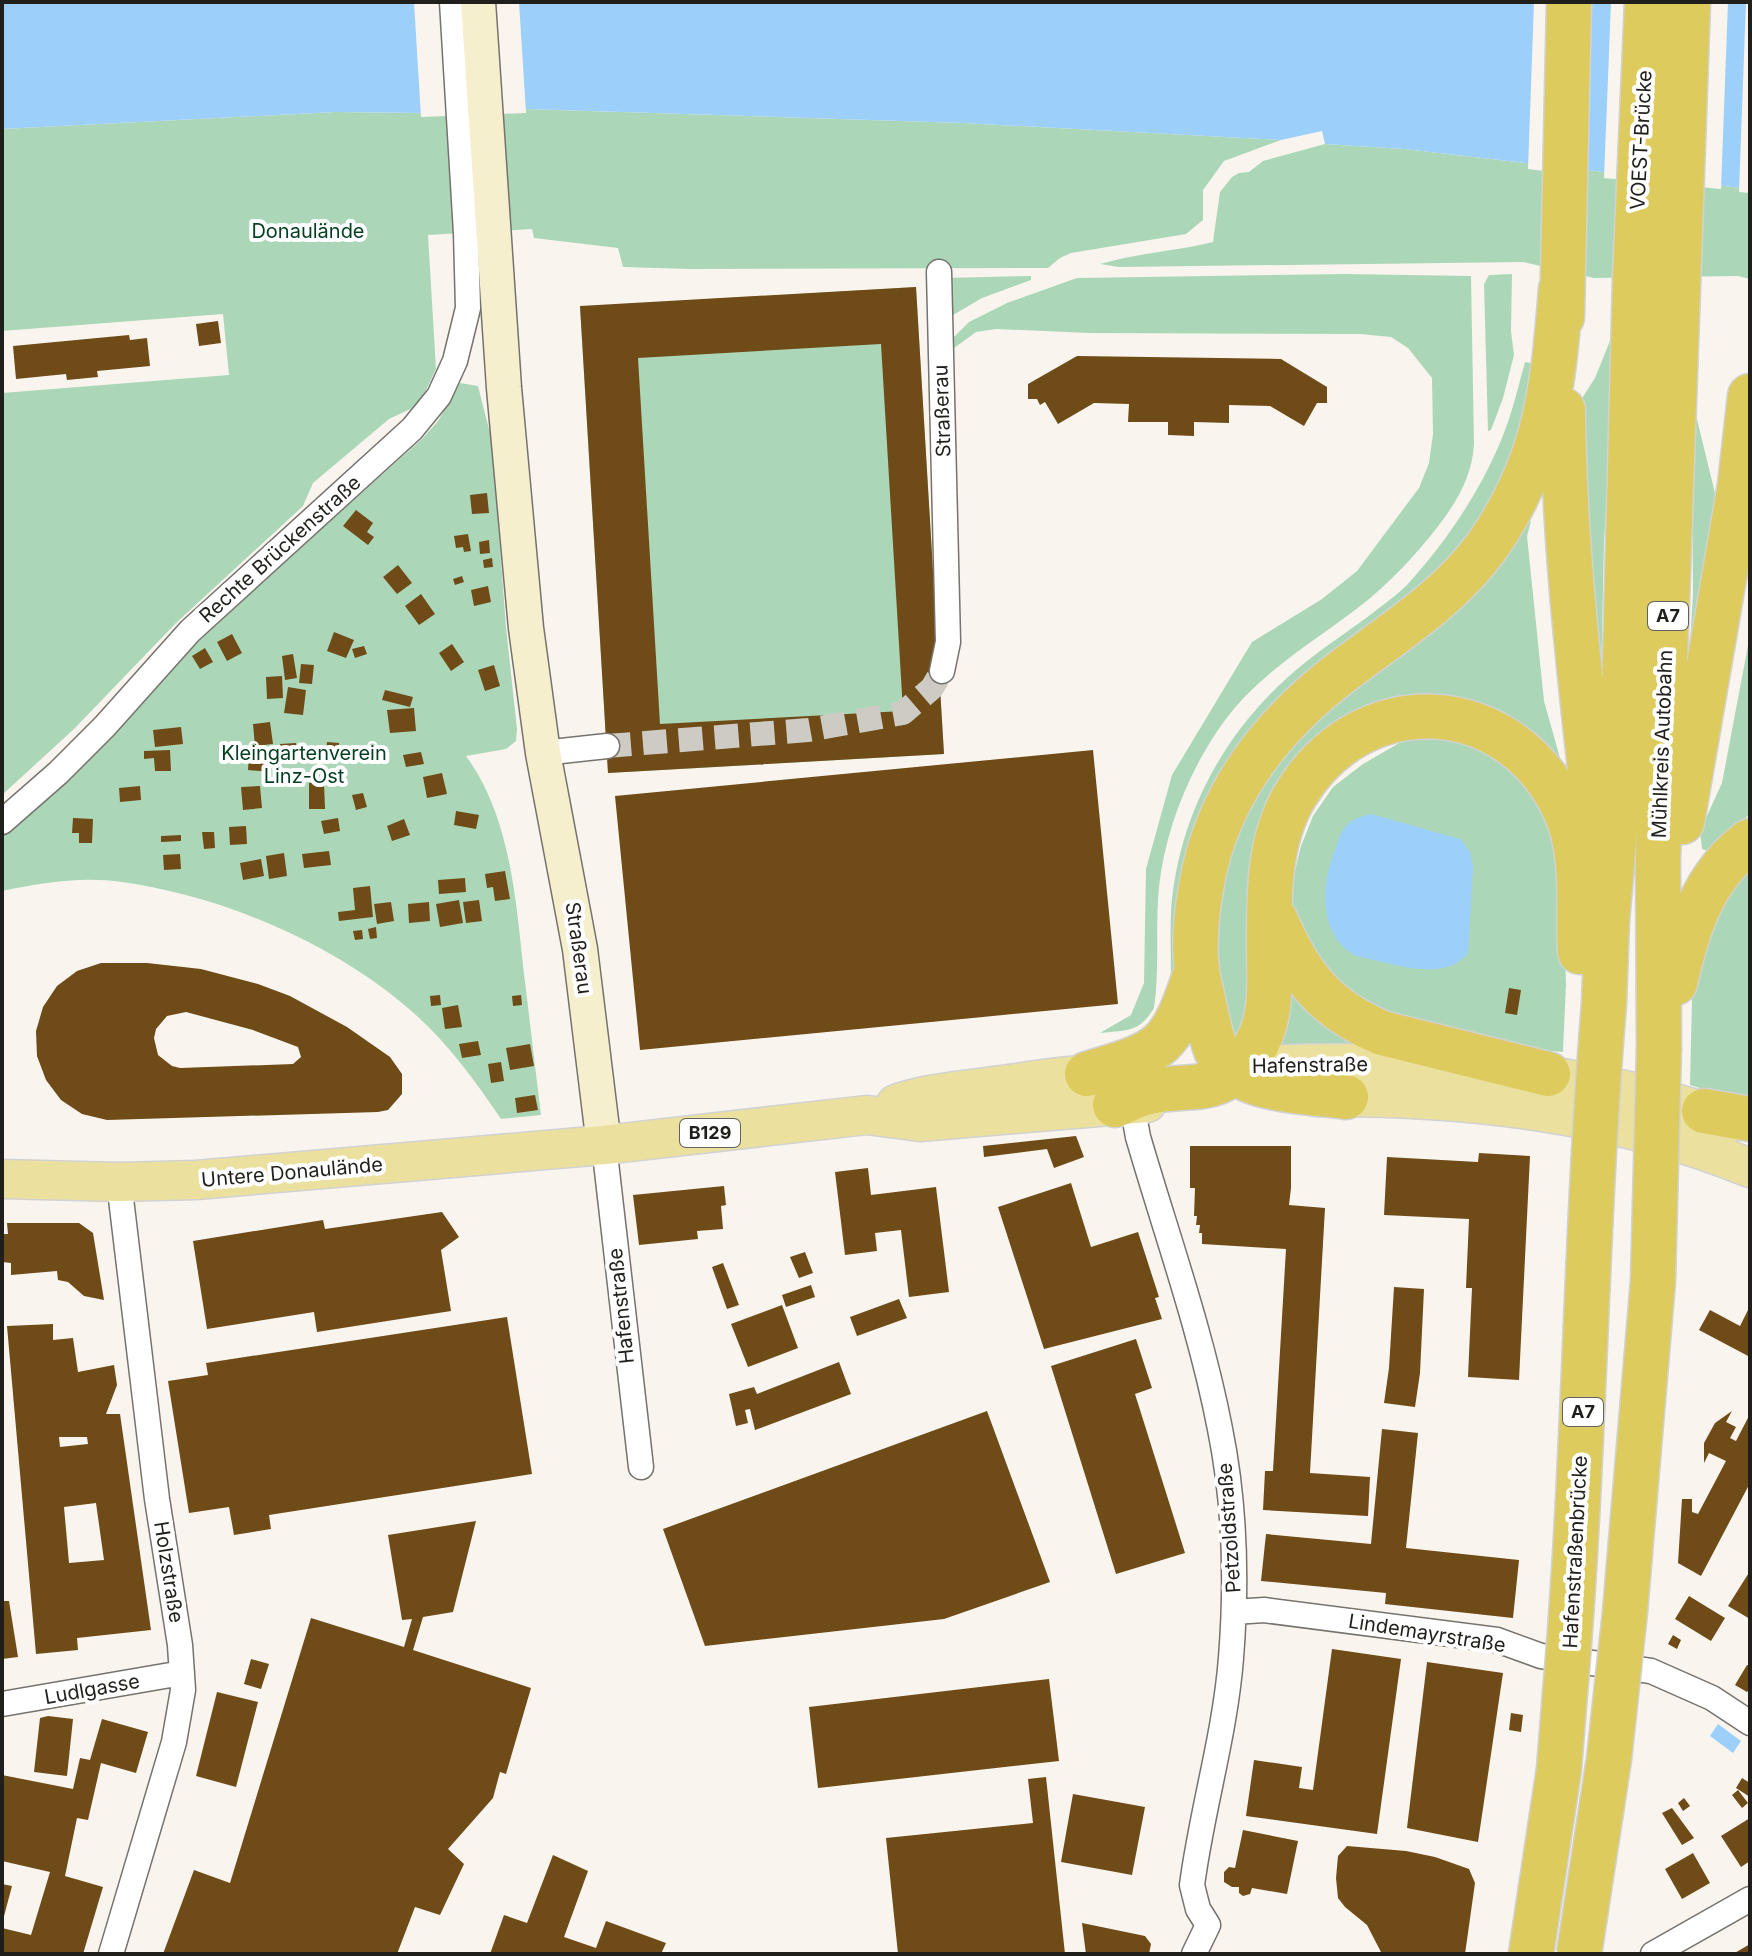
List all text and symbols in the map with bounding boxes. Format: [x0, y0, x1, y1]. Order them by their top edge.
street label: VOEST-Brücke [1625, 69, 1657, 211]
park label: Donaulände [251, 219, 365, 243]
street label: Straßerau [928, 364, 956, 458]
street label: Rechte Brückenstraße [194, 470, 366, 628]
road number: A7 [1648, 602, 1688, 630]
street label: Mühlkreis Autobahn [1647, 649, 1677, 839]
park label: Kleingartenverein Linz-Ost [221, 741, 387, 788]
street label: Straßerau [561, 900, 597, 996]
street label: Hafenstraße [1252, 1052, 1368, 1078]
road number: B129 [680, 1119, 740, 1147]
street label: Untere Donaulände [200, 1152, 384, 1192]
street label: Hafenstraße [603, 1247, 639, 1365]
road number: A7 [1563, 1398, 1603, 1426]
street label: Hafenstraßenbrücke [1558, 1455, 1592, 1649]
street label: Petzoldstraße [1212, 1462, 1246, 1594]
street label: Holzstraße [149, 1519, 189, 1625]
street label: Lindemayrstraße [1347, 1609, 1507, 1657]
street label: Ludlgasse [42, 1669, 142, 1709]

